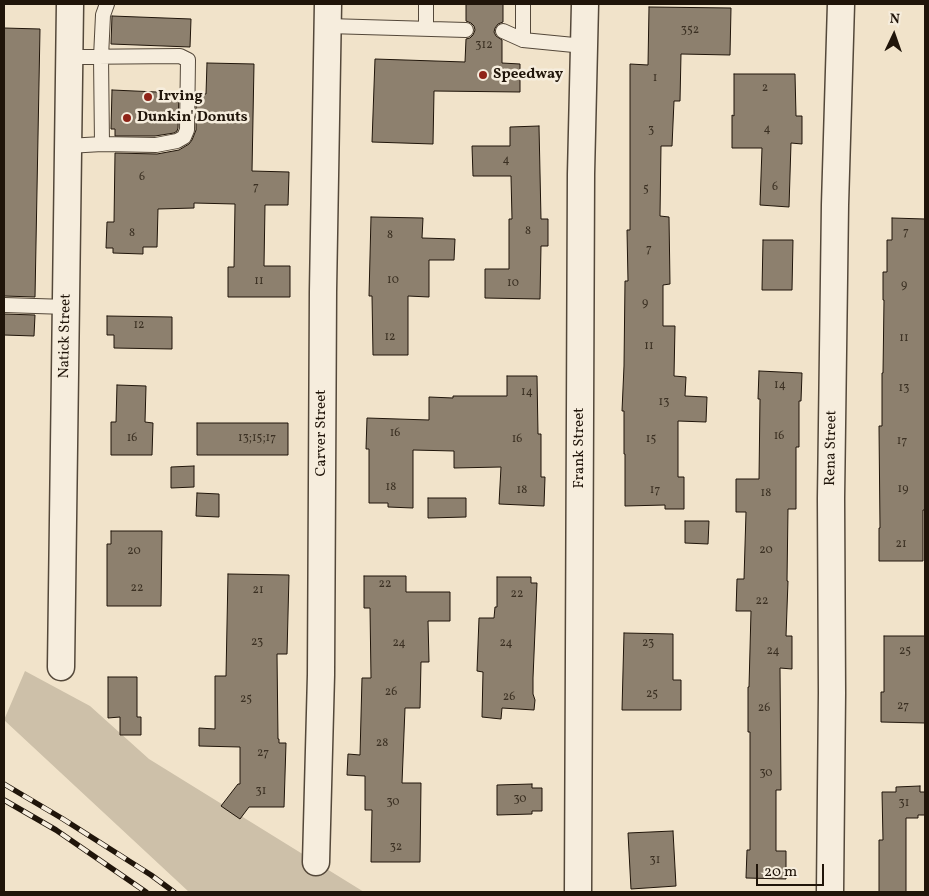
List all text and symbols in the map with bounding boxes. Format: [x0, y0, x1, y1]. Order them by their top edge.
north arrow [869, 10, 919, 60]
text: N [889, 10, 900, 29]
house number: 352 [681, 24, 699, 38]
house number: 312 [475, 39, 493, 53]
place label: Speedway [493, 66, 563, 84]
marker: Speedway [477, 69, 489, 81]
house number: 1 [653, 72, 657, 86]
house number: 2 [762, 82, 768, 96]
place label: Irving [158, 88, 203, 106]
marker: Irving [142, 91, 154, 103]
place label: Dunkin' Donuts [137, 109, 248, 127]
marker: Dunkin' Donuts [121, 112, 133, 124]
house number: 4 [763, 123, 771, 137]
house number: 3 [648, 124, 654, 138]
house number: 4 [502, 154, 510, 168]
house number: 6 [139, 171, 145, 185]
house number: 7 [253, 181, 259, 195]
house number: 6 [772, 181, 778, 195]
house number: 5 [643, 183, 649, 197]
house number: 8 [525, 225, 531, 239]
house number: 7 [903, 226, 909, 240]
house number: 8 [129, 227, 135, 241]
house number: 8 [387, 229, 393, 243]
house number: 7 [646, 243, 652, 257]
house number: 10 [387, 274, 399, 288]
house number: 11 [254, 275, 264, 289]
house number: 10 [507, 277, 519, 291]
house number: 9 [901, 279, 907, 293]
street label: Natick Street [56, 293, 76, 379]
house number: 9 [642, 297, 648, 311]
house number: 12 [133, 319, 145, 333]
house number: 12 [384, 331, 396, 345]
house number: 11 [899, 332, 909, 346]
house number: 11 [644, 340, 654, 354]
house number: 14 [774, 379, 786, 393]
house number: 13 [899, 382, 909, 396]
house number: 14 [521, 386, 533, 400]
street label: Carver Street [313, 389, 331, 477]
house number: 13 [659, 396, 669, 410]
street label: Frank Street [571, 407, 589, 489]
street label: Rena Street [822, 410, 842, 486]
house number: 16 [390, 427, 400, 441]
house number: 16 [774, 430, 784, 444]
house number: 16 [127, 432, 137, 446]
house number: 13;15;17 [238, 432, 276, 446]
house number: 16 [512, 433, 522, 447]
house number: 15 [646, 433, 656, 447]
house number: 17 [897, 435, 907, 449]
house number: 18 [386, 481, 396, 495]
house number: 19 [898, 483, 908, 497]
house number: 18 [517, 484, 527, 498]
house number: 17 [650, 484, 660, 498]
house number: 18 [761, 487, 771, 501]
house number: 21 [895, 538, 907, 552]
house number: 20 [759, 544, 773, 558]
house number: 20 [127, 545, 141, 559]
house number: 22 [379, 578, 391, 592]
house number: 22 [131, 582, 143, 596]
house number: 21 [252, 584, 264, 598]
house number: 22 [511, 588, 523, 602]
house number: 22 [756, 595, 768, 609]
house number: 23 [251, 636, 263, 650]
house number: 24 [392, 637, 406, 651]
house number: 24 [499, 637, 513, 651]
house number: 23 [642, 637, 654, 651]
house number: 24 [766, 645, 780, 659]
house number: 25 [899, 645, 911, 659]
house number: 26 [385, 686, 397, 700]
house number: 25 [646, 688, 658, 702]
house number: 26 [503, 691, 515, 705]
house number: 25 [240, 693, 252, 707]
house number: 27 [897, 700, 909, 714]
house number: 26 [758, 702, 770, 716]
house number: 28 [376, 737, 388, 751]
house number: 27 [257, 747, 269, 761]
house number: 30 [759, 767, 773, 781]
house number: 31 [256, 785, 266, 799]
house number: 30 [513, 793, 527, 807]
house number: 30 [386, 796, 400, 810]
house number: 31 [899, 797, 909, 811]
house number: 32 [390, 841, 402, 855]
house number: 31 [650, 854, 660, 868]
scale bar [759, 854, 826, 886]
text: 20 m [764, 862, 797, 883]

